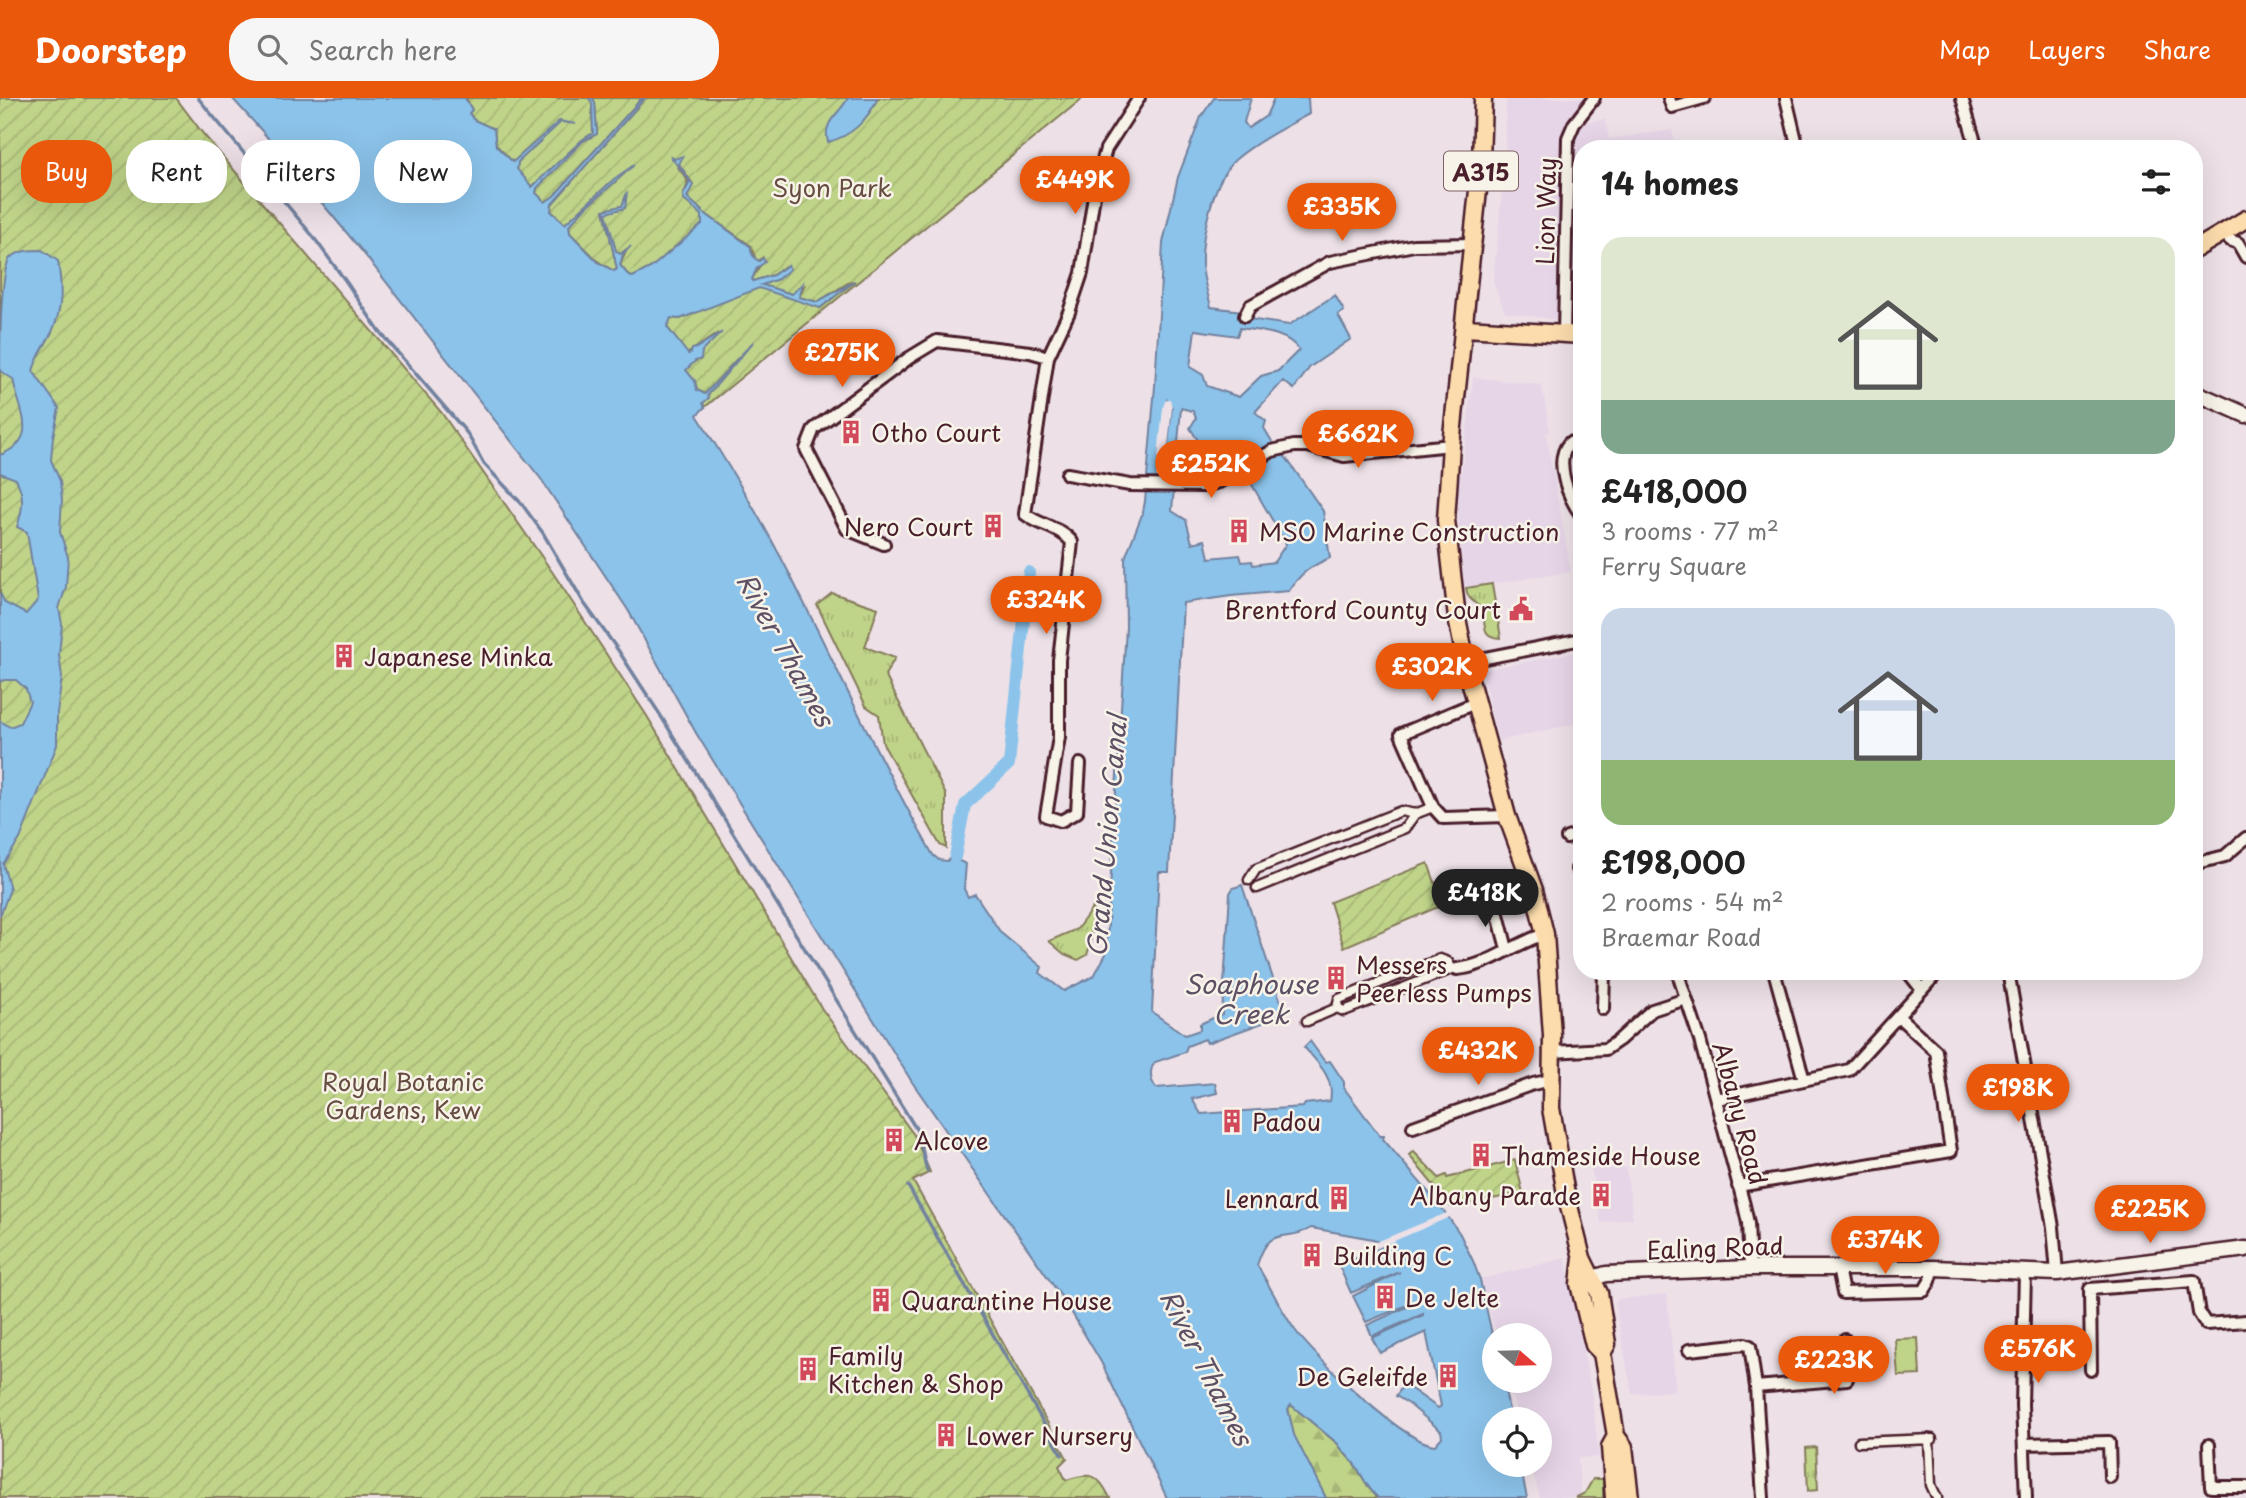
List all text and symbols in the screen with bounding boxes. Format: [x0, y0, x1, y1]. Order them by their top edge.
search box [229, 18, 719, 81]
text: Doorstep [35, 24, 187, 74]
icon: search [253, 30, 291, 68]
text: Search here [309, 30, 457, 69]
text: Map [1939, 31, 1990, 67]
text: Layers [2028, 31, 2105, 67]
text: Share [2143, 31, 2211, 67]
chip: Buy [21, 140, 112, 203]
chip: Rent [126, 140, 227, 203]
chip: Filters [241, 140, 360, 203]
chip: New [374, 140, 472, 203]
road number: A315 [1444, 152, 1518, 190]
pin: £449K [1026, 156, 1124, 216]
street label: Lion Way [1526, 157, 1564, 265]
text: 14 homes [1601, 160, 1739, 205]
text: £449K [1036, 161, 1114, 196]
icon: filters [2137, 163, 2175, 201]
park label: Syon Park [772, 169, 892, 205]
pin: £335K [1293, 184, 1391, 243]
text: £335K [1303, 188, 1381, 223]
icon: home [1825, 282, 1951, 408]
pin: £275K [793, 330, 891, 389]
text: £275K [804, 334, 880, 369]
pin: £662K [1309, 410, 1407, 470]
place label: Otho Court [871, 414, 1001, 450]
text: £662K [1318, 415, 1398, 450]
building icon: Otho Court [837, 418, 865, 446]
pin: £252K [1162, 440, 1260, 500]
text: £252K [1171, 445, 1251, 480]
text: £418,000 [1601, 468, 1747, 513]
place label: Nero Court [844, 508, 973, 544]
building icon: Nero Court [979, 512, 1007, 540]
place label: MSO Marine Construction [1259, 513, 1559, 549]
text: 3 rooms · 77 m² [1601, 513, 1779, 548]
building icon: MSO Marine Construction [1225, 517, 1253, 545]
text: Ferry Square [1601, 548, 1747, 583]
water label: River Thames [728, 565, 846, 735]
pin: £324K [997, 576, 1095, 636]
text: £324K [1007, 581, 1085, 616]
place label: Brentford County Court [1225, 591, 1501, 627]
public building icon: Brentford County Court [1507, 595, 1535, 623]
place label: Japanese Minka [364, 638, 553, 674]
building icon: Japanese Minka [330, 642, 358, 670]
pin: £302K [1383, 644, 1481, 703]
text: £302K [1392, 648, 1472, 683]
icon: home [1825, 653, 1951, 779]
water label: Grand Union Canal [1076, 710, 1136, 958]
text: £198,000 [1601, 839, 1746, 884]
pin: £418K [1436, 870, 1534, 929]
text: £418K [1448, 874, 1522, 909]
text: 2 rooms · 54 m² [1601, 884, 1784, 919]
text: Braemar Road [1601, 919, 1761, 954]
place label: Messers Peerless Pumps [1356, 946, 1532, 1010]
water label: Soaphouse Creek [1184, 964, 1320, 1033]
building icon: Messers Peerless Pumps [1322, 964, 1350, 992]
pin: £432K [1429, 1028, 1527, 1087]
text: £432K [1438, 1032, 1518, 1067]
street label: Albany Road [1705, 1037, 1777, 1189]
park label: Royal Botanic Gardens, Kew [322, 1063, 484, 1127]
pin: £198K [1969, 1065, 2067, 1124]
text: £198K [1982, 1069, 2054, 1104]
place label: Padou [1252, 1103, 1321, 1139]
building icon: Padou [1218, 1107, 1246, 1135]
place label: Alcove [914, 1122, 988, 1158]
building icon: Alcove [880, 1126, 908, 1154]
place label: Thameside House [1501, 1137, 1701, 1173]
building icon: Thameside House [1467, 1141, 1495, 1169]
place label: Albany Parade [1410, 1177, 1581, 1213]
place label: Lennard [1225, 1180, 1319, 1216]
building icon: Albany Parade [1587, 1181, 1615, 1209]
building icon: Lennard [1325, 1184, 1353, 1212]
pin: £225K [2101, 1186, 2199, 1245]
text: £225K [2111, 1190, 2189, 1225]
pin: £374K [1836, 1216, 1934, 1276]
text: £374K [1847, 1221, 1923, 1256]
street label: Ealing Road [1646, 1227, 1784, 1267]
place label: Building C [1332, 1237, 1452, 1273]
building icon: Building C [1298, 1241, 1326, 1269]
place label: De Jelte [1405, 1279, 1499, 1315]
place label: Quarantine House [901, 1282, 1112, 1318]
water label: River Thames [1151, 1282, 1264, 1454]
building icon: De Jelte [1371, 1283, 1399, 1311]
building icon: Quarantine House [867, 1286, 895, 1314]
north arrow [1482, 1323, 1552, 1393]
map controls [1482, 1323, 1552, 1477]
pin: £576K [1989, 1326, 2087, 1385]
text: £576K [2000, 1330, 2076, 1365]
pin: £223K [1785, 1336, 1883, 1396]
place label: Family Kitchen & Shop [828, 1337, 1004, 1401]
text: £223K [1794, 1341, 1874, 1376]
building icon: Family Kitchen & Shop [794, 1355, 822, 1383]
place label: De Geleifde [1296, 1358, 1428, 1394]
building icon: De Geleifde [1434, 1362, 1462, 1390]
button: locate [1482, 1407, 1552, 1477]
place label: Lower Nursery [966, 1417, 1133, 1453]
building icon: Lower Nursery [932, 1421, 960, 1449]

